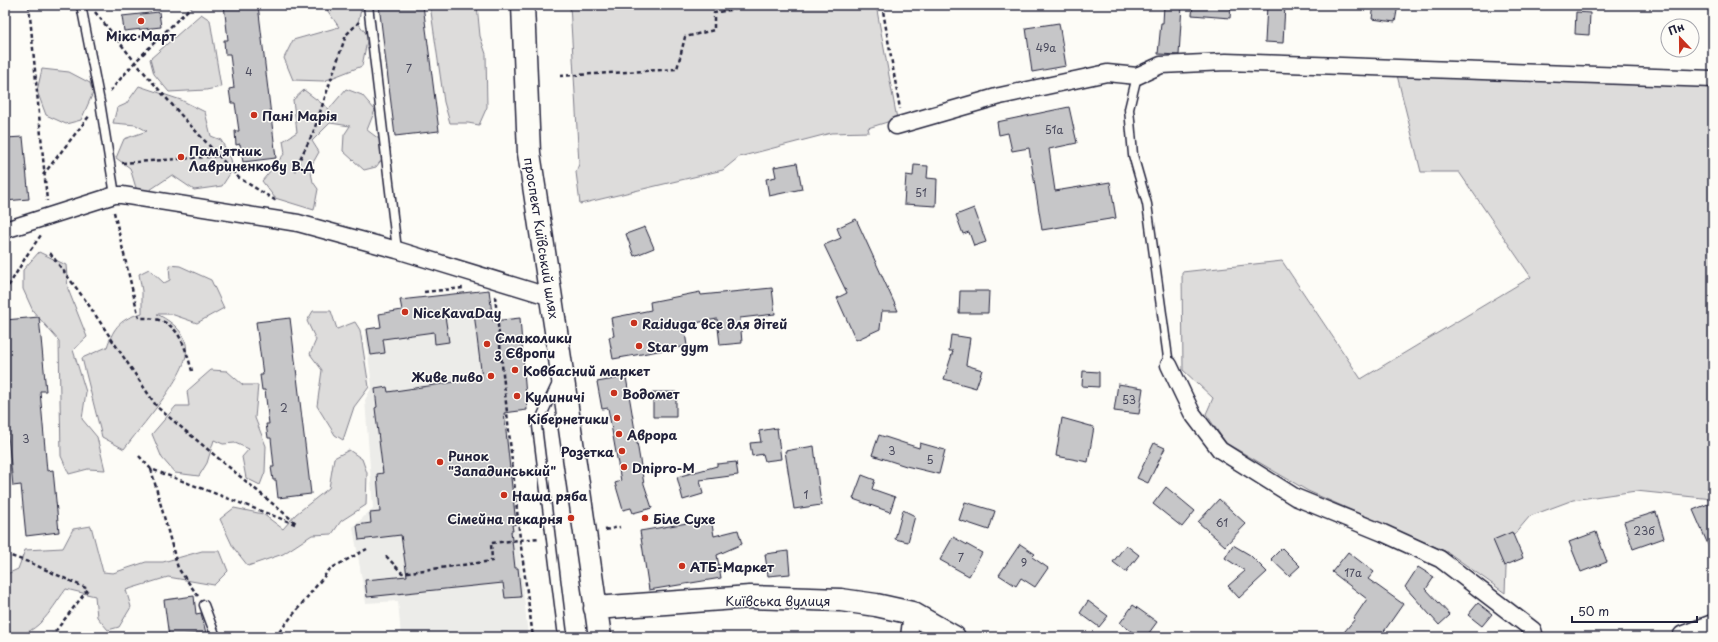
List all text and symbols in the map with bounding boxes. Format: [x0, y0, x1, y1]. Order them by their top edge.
marker: Мікс Март [136, 16, 146, 26]
text: Пн [1665, 17, 1687, 39]
north arrow [1660, 18, 1700, 58]
place label: Мікс Март [106, 26, 176, 45]
house number: 49а [1036, 39, 1056, 56]
house number: 7 [406, 60, 412, 77]
house number: 4 [245, 63, 253, 80]
place label: Панi Марiя [262, 106, 337, 125]
marker: Панi Марiя [249, 110, 259, 120]
house number: 51а [1045, 121, 1063, 138]
place label: Пам'ятник Лавриненкову В.Д [189, 141, 315, 175]
marker: Пам'ятник Лавриненкову В.Д [176, 152, 186, 162]
street label: проспект Київський шлях [520, 156, 564, 320]
house number: 51 [915, 184, 927, 201]
place label: NiceKavaDay [413, 303, 501, 322]
marker: NiceKavaDay [400, 307, 410, 317]
place label: Raiduga все для дітей [642, 314, 787, 333]
marker: Raiduga все для дітей [629, 318, 639, 328]
place label: Смаколики з Європи [494, 328, 572, 362]
place label: Star gym [647, 337, 709, 356]
marker: Смаколики з Європи [482, 339, 492, 349]
marker: Star gym [634, 341, 644, 351]
place label: Ковбасний маркет [523, 361, 650, 380]
marker: Ковбасний маркет [510, 365, 520, 375]
place label: Живе пиво [411, 367, 483, 386]
marker: Живе пиво [486, 371, 496, 381]
place label: Водомет [622, 384, 680, 403]
place label: Кулиничі [525, 387, 585, 406]
marker: Водомет [609, 388, 619, 398]
marker: Кулиничі [512, 391, 522, 401]
house number: 53 [1122, 391, 1136, 408]
house number: 2 [280, 399, 288, 416]
place label: Кібернетики [527, 409, 609, 428]
marker: Кібернетики [612, 413, 622, 423]
place label: Аврора [626, 425, 678, 444]
marker: Аврора [614, 429, 624, 439]
house number: 3 [22, 430, 30, 447]
place label: Розетка [561, 442, 614, 461]
house number: 3 [888, 442, 896, 459]
place label: Ринок "Западинський" [448, 446, 556, 480]
marker: Розетка [617, 446, 627, 456]
house number: 5 [926, 451, 934, 468]
marker: Ринок "Западинський" [435, 457, 445, 467]
place label: Dnipro-M [632, 458, 695, 477]
marker: Dnipro-M [619, 462, 629, 472]
place label: Наша ряба [512, 486, 588, 505]
house number: 1 [804, 486, 809, 503]
marker: Наша ряба [499, 490, 509, 500]
place label: Сімейна пекарня [447, 509, 563, 528]
place label: Біле Сухе [653, 509, 715, 528]
marker: Сімейна пекарня [566, 513, 576, 523]
marker: Біле Сухе [640, 513, 650, 523]
house number: 61 [1216, 514, 1228, 531]
house number: 23б [1633, 522, 1655, 539]
house number: 7 [958, 549, 964, 566]
house number: 9 [1021, 554, 1027, 571]
place label: АТБ-Маркет [690, 557, 774, 576]
marker: АТБ-Маркет [677, 561, 687, 571]
house number: 17а [1344, 564, 1362, 581]
street label: Київська вулиця [725, 591, 831, 610]
scale bar [1572, 598, 1697, 624]
text: 50 m [1578, 602, 1609, 620]

